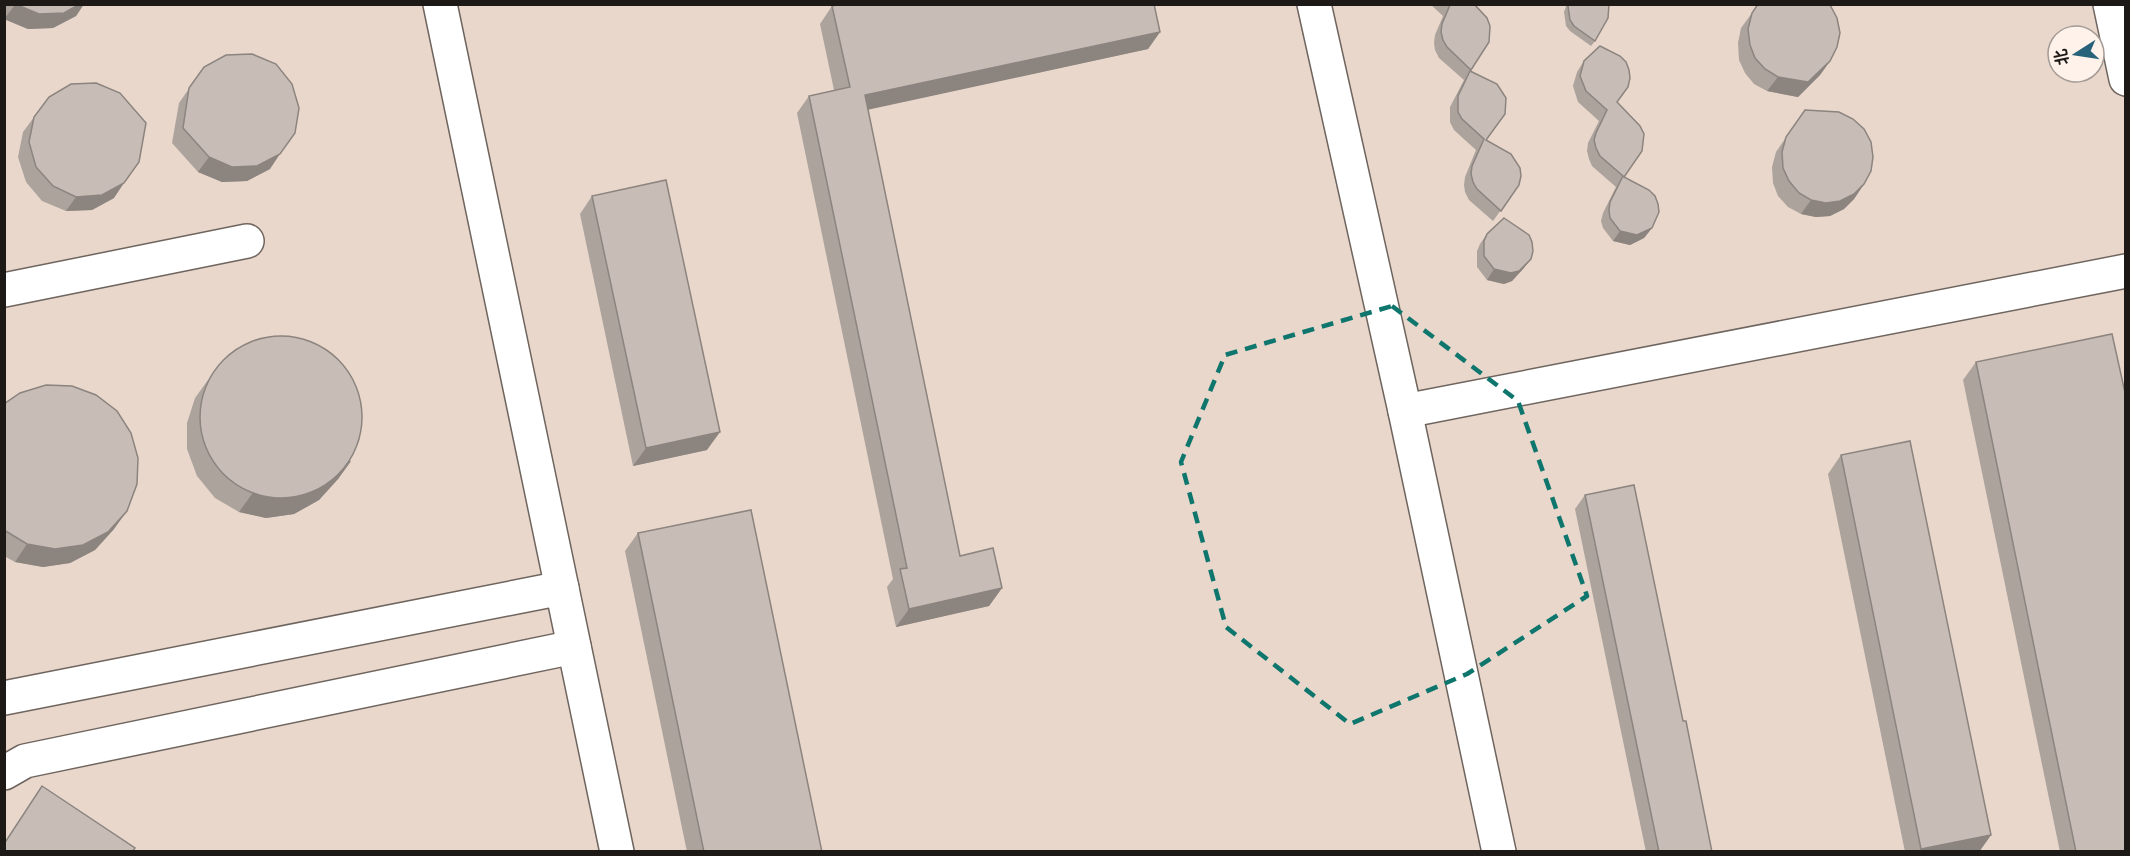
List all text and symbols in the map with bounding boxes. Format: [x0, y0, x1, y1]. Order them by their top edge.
north arrow [2046, 24, 2106, 84]
text: 北 [2051, 47, 2073, 67]

